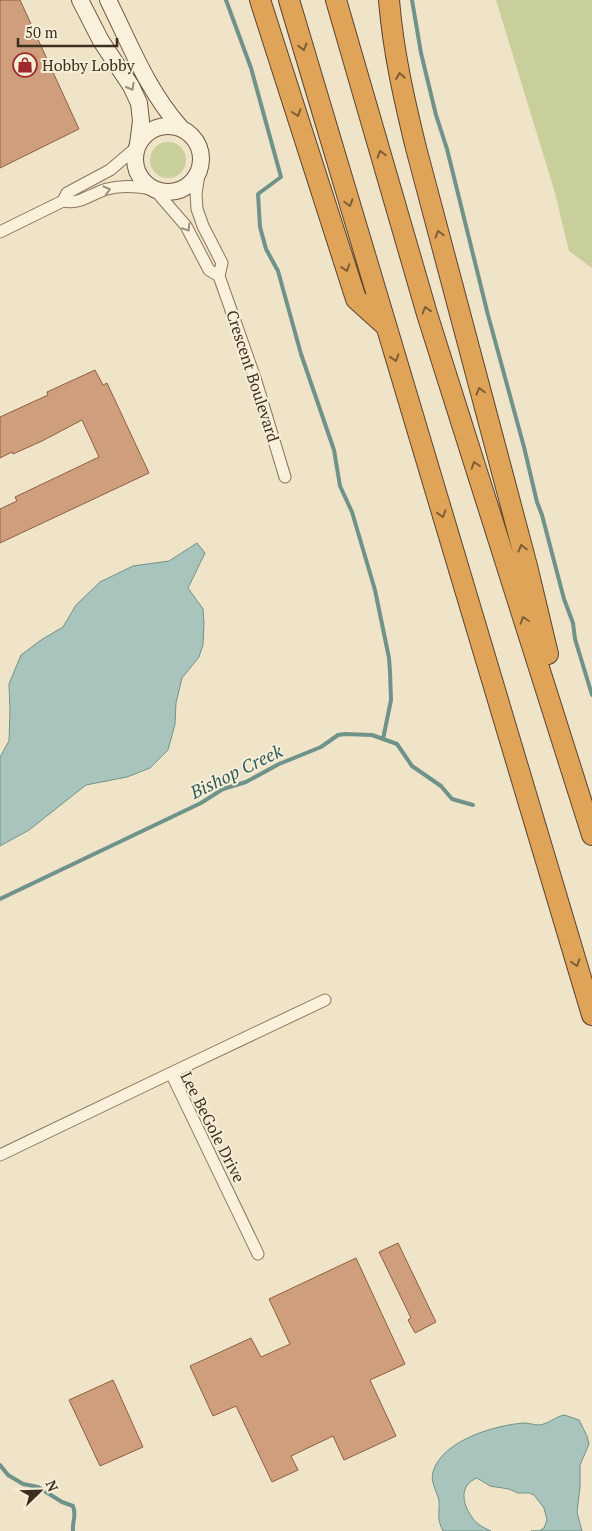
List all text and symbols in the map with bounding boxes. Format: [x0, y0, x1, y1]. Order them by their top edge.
scale bar [18, 15, 116, 47]
text: 50 m [25, 22, 58, 42]
one-way arrow [298, 42, 308, 50]
shop icon: Hobby Lobby [12, 52, 38, 78]
place label: Hobby Lobby [42, 54, 135, 76]
one-way arrow [395, 72, 405, 80]
one-way arrow [125, 82, 135, 91]
one-way arrow [291, 108, 301, 117]
one-way arrow [376, 150, 386, 159]
one-way arrow [103, 185, 111, 195]
one-way arrow [344, 198, 354, 206]
one-way arrow [180, 222, 190, 231]
one-way arrow [434, 230, 444, 238]
one-way arrow [340, 263, 350, 271]
one-way arrow [422, 306, 432, 315]
street label: Crescent Boulevard [221, 307, 285, 445]
one-way arrow [390, 354, 400, 362]
one-way arrow [475, 386, 486, 395]
one-way arrow [471, 461, 481, 470]
one-way arrow [436, 509, 446, 518]
one-way arrow [517, 543, 528, 552]
one-way arrow [520, 616, 530, 625]
water label: Bishop Creek [185, 738, 286, 804]
one-way arrow [571, 958, 581, 967]
street label: Lee BeGole Drive [176, 1068, 250, 1186]
north arrow [15, 1466, 65, 1516]
text: N [42, 1477, 63, 1495]

